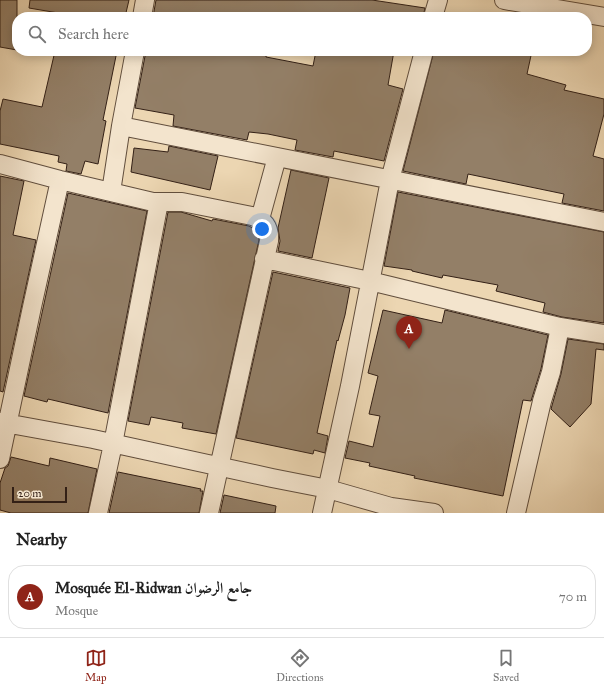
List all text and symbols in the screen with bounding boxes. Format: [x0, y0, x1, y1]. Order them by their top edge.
search box [12, 12, 592, 56]
icon: search [26, 23, 48, 45]
text: Search here [58, 25, 129, 43]
your location [252, 219, 272, 239]
pin: A [396, 316, 422, 349]
scale bar [12, 485, 67, 504]
text: 20 m [18, 487, 41, 500]
text: Nearby [16, 529, 67, 550]
text: Mosquée El-Ridwan جامع الرضوان [55, 579, 252, 597]
text: A [26, 589, 34, 605]
text: 70 m [559, 589, 587, 605]
text: Mosque [55, 603, 98, 619]
tab: Map [85, 647, 107, 684]
tab: Directions [276, 647, 324, 684]
tab: Saved [493, 647, 519, 684]

